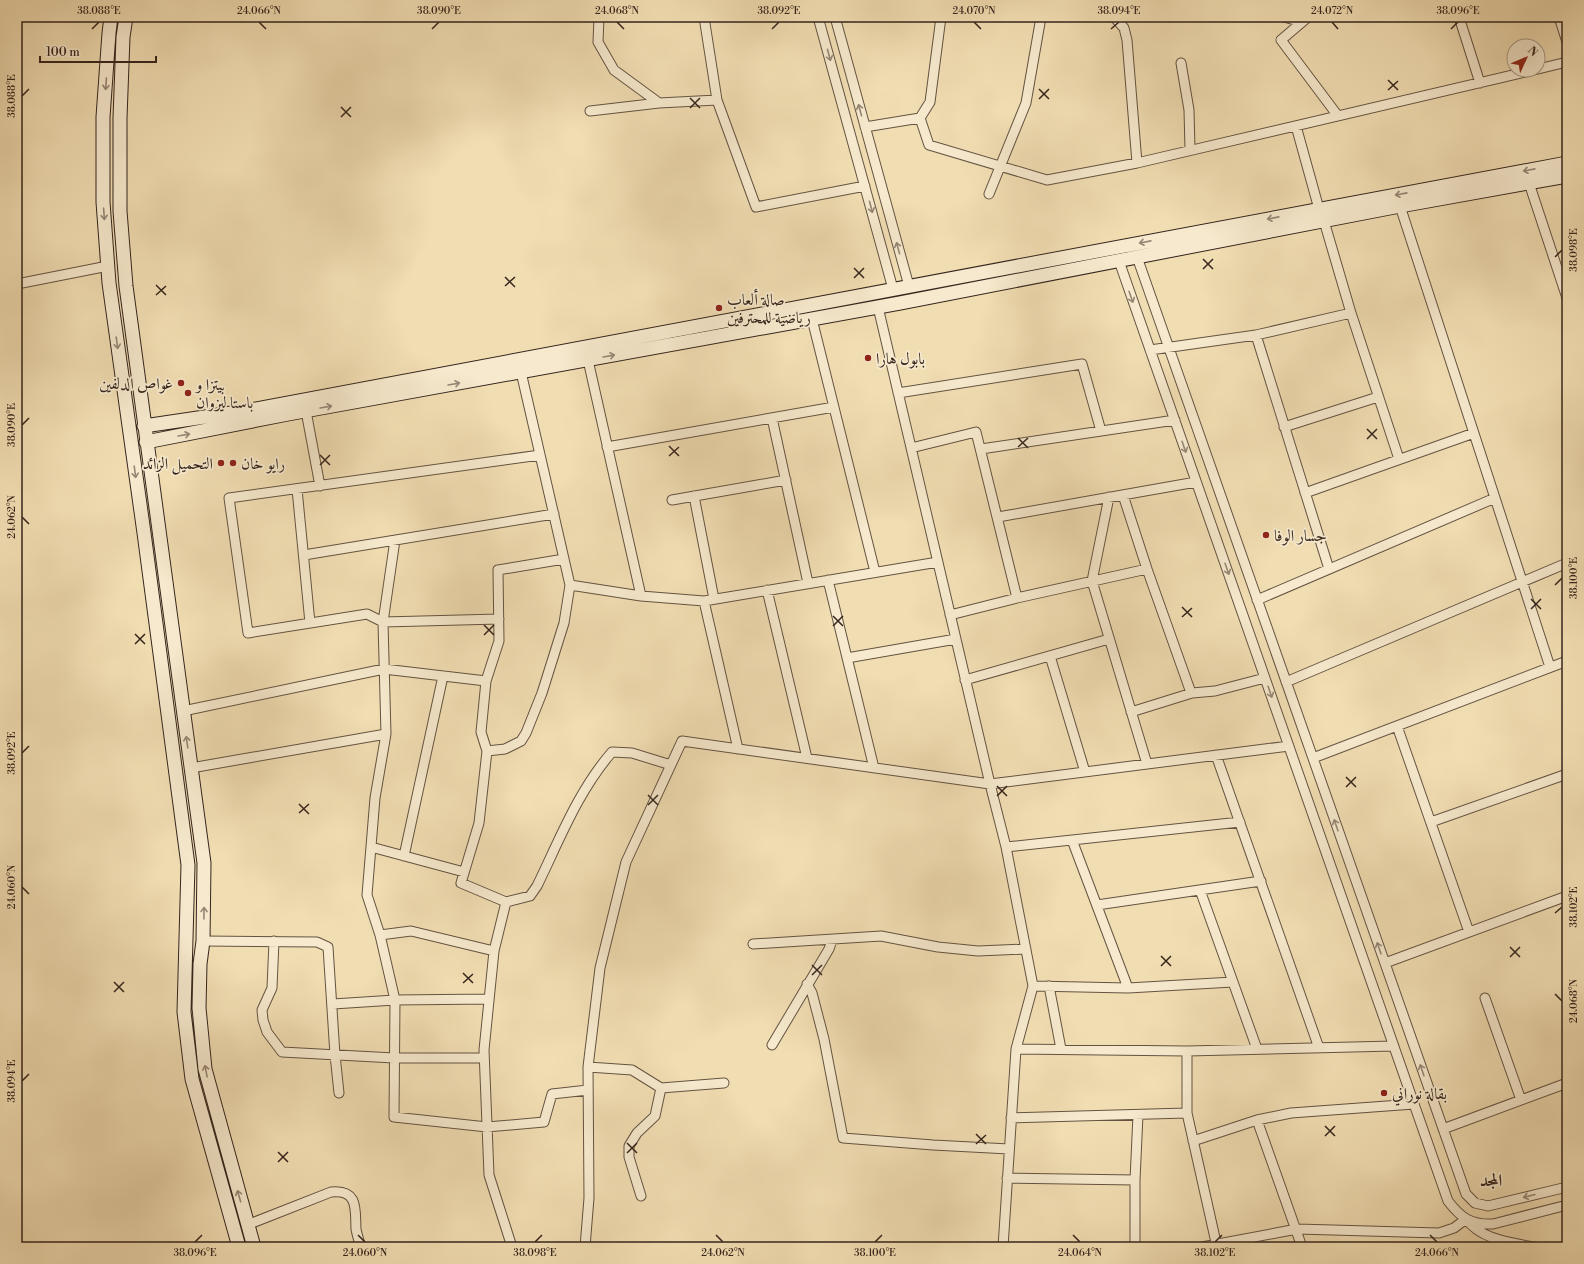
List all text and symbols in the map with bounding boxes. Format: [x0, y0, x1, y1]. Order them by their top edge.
text: 38.088°E [77, 5, 121, 17]
text: 24.066°N [237, 5, 281, 17]
text: 38.090°E [417, 5, 461, 17]
text: 24.068°N [595, 5, 639, 17]
text: 38.092°E [758, 5, 801, 17]
text: 24.070°N [953, 5, 996, 17]
text: 38.094°E [1097, 5, 1141, 17]
text: 24.072°N [1311, 5, 1354, 17]
text: 38.096°E [1436, 5, 1480, 17]
scale bar [40, 38, 156, 64]
north arrow [1506, 38, 1546, 78]
text: N [1524, 44, 1541, 60]
text: 100 m [46, 45, 80, 60]
one-way arrow [826, 48, 833, 61]
text: 38.088°E [6, 74, 18, 118]
one-way arrow [102, 77, 109, 90]
one-way arrow [856, 103, 863, 116]
one-way arrow [1523, 166, 1536, 174]
one-way arrow [1395, 190, 1408, 198]
one-way arrow [868, 200, 875, 213]
one-way arrow [100, 207, 107, 220]
one-way arrow [1267, 214, 1280, 222]
text: 38.098°E [1568, 228, 1580, 272]
one-way arrow [1139, 238, 1152, 246]
one-way arrow [894, 242, 902, 255]
place label: صالة ألعاب رياضية للمحترفين [727, 288, 811, 328]
one-way arrow [1128, 291, 1136, 303]
marker: صالة ألعاب رياضية للمحترفين [714, 303, 724, 313]
one-way arrow [113, 336, 121, 349]
place label: بابول هارا [876, 349, 925, 369]
one-way arrow [602, 352, 615, 360]
marker: بابول هارا [863, 353, 873, 363]
place label: غواص الدلفين [99, 374, 173, 394]
place label: بيتزا و باستا ليزوان [194, 375, 253, 413]
marker: غواص الدلفين [176, 378, 186, 388]
one-way arrow [447, 380, 460, 388]
marker: بيتزا و باستا ليزوان [183, 388, 193, 398]
text: 38.090°E [6, 403, 18, 447]
one-way arrow [319, 403, 332, 411]
one-way arrow [178, 431, 191, 439]
one-way arrow [1180, 440, 1188, 452]
place label: التحميل الزائد [143, 454, 213, 475]
place label: رايو خان [241, 454, 285, 474]
marker: التحميل الزائد [216, 458, 226, 468]
marker: رايو خان [228, 458, 238, 468]
one-way arrow [131, 465, 139, 478]
text: 24.062°N [6, 495, 18, 539]
place label: جسار الوفا [1274, 526, 1327, 546]
marker: جسار الوفا [1261, 530, 1271, 540]
text: 38.100°E [1568, 557, 1580, 599]
one-way arrow [1223, 563, 1231, 575]
one-way arrow [1266, 686, 1274, 698]
text: 38.092°E [6, 731, 18, 774]
one-way arrow [183, 736, 191, 749]
one-way arrow [1332, 819, 1340, 831]
text: 24.060°N [6, 864, 18, 909]
text: 38.102°E [1568, 887, 1580, 927]
one-way arrow [200, 907, 208, 920]
one-way arrow [1375, 942, 1383, 954]
text: 24.068°N [1568, 979, 1580, 1023]
text: 38.094°E [6, 1059, 18, 1103]
one-way arrow [202, 1064, 210, 1077]
one-way arrow [1418, 1065, 1426, 1077]
place label: بقالة نوراني [1392, 1084, 1447, 1106]
marker: بقالة نوراني [1379, 1088, 1389, 1098]
district label: المجد [1480, 1170, 1503, 1192]
one-way arrow [235, 1190, 243, 1203]
one-way arrow [1523, 1193, 1536, 1201]
text: 38.096°E [173, 1247, 217, 1259]
text: 24.060°N [343, 1247, 388, 1259]
text: 38.098°E [513, 1247, 557, 1259]
text: 24.062°N [701, 1247, 745, 1259]
text: 38.100°E [854, 1247, 896, 1259]
text: 24.064°N [1058, 1247, 1103, 1259]
text: 38.102°E [1195, 1247, 1235, 1259]
text: 24.066°N [1415, 1247, 1459, 1259]

